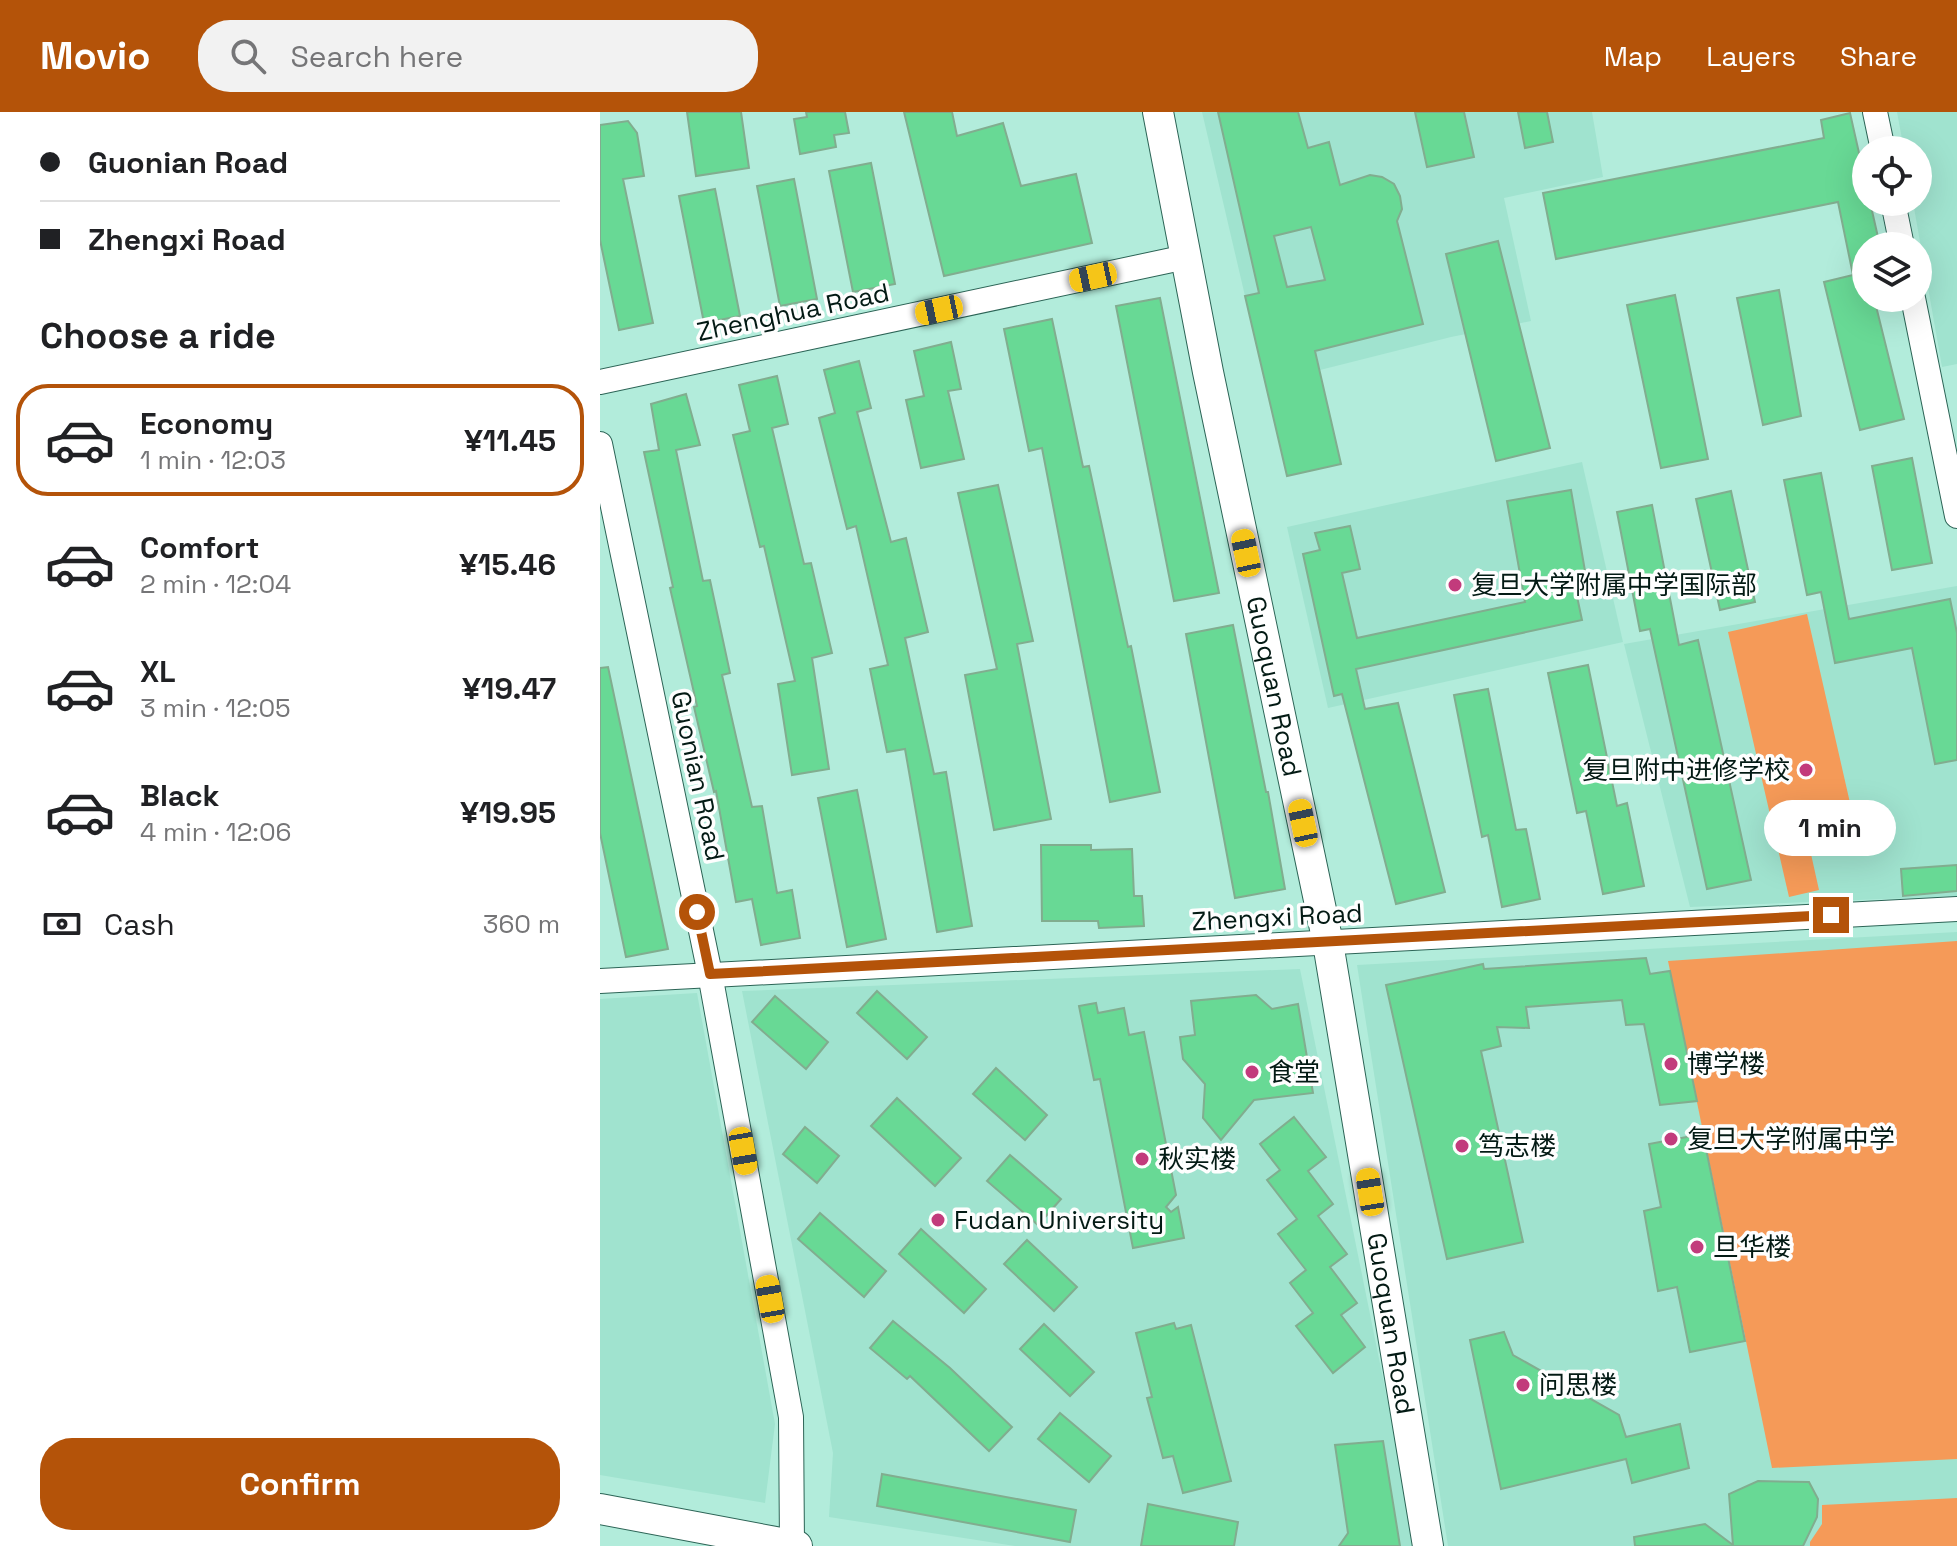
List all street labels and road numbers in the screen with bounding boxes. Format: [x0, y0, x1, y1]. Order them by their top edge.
street label: Zhenghua Road [694, 275, 892, 349]
street label: Guoquan Road [1239, 593, 1310, 780]
street label: Guonian Road [663, 688, 733, 864]
street label: Zhengxi Road [1191, 896, 1363, 938]
street label: Guoquan Road [1359, 1230, 1423, 1417]

